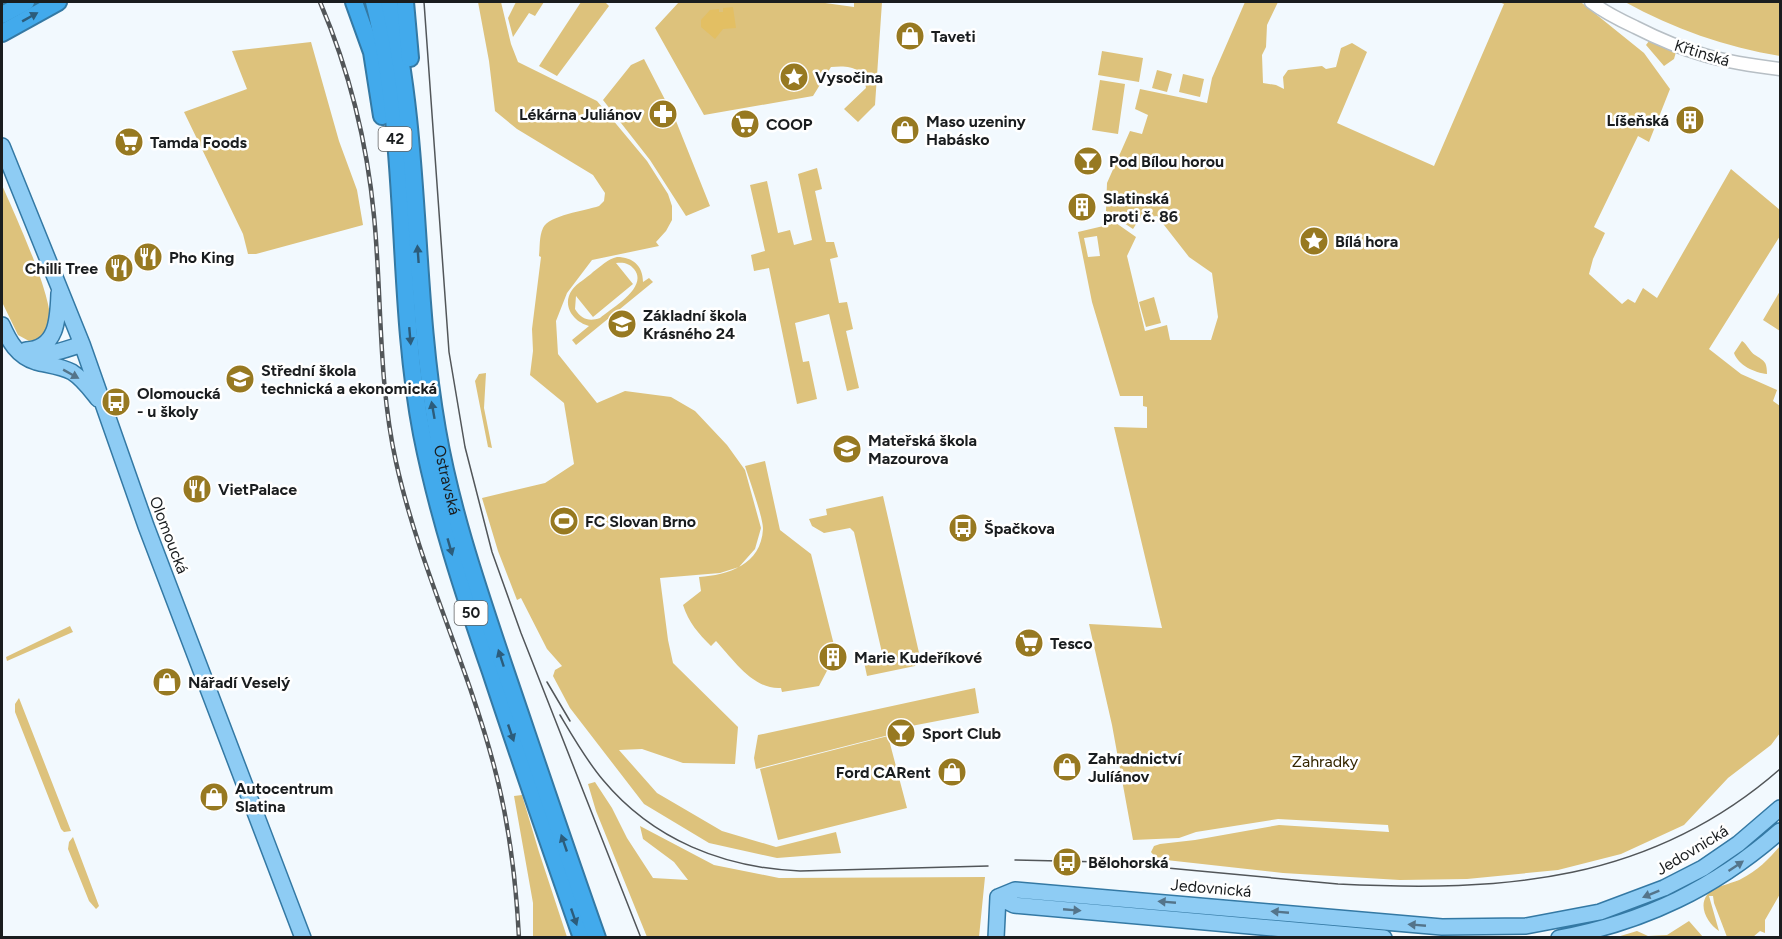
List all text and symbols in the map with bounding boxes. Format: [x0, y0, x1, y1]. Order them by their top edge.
one-way arrow [21, 12, 38, 22]
shop icon: Taveti [894, 20, 926, 52]
place label: Taveti [931, 27, 976, 46]
street label: Křtinská [1672, 36, 1732, 70]
place icon: Vysočina [778, 61, 810, 93]
place label: Vysočina [815, 68, 883, 87]
pharmacy icon: Lékárna Juliánov [647, 98, 679, 130]
building icon: Líšeňská [1674, 104, 1706, 136]
place label: Lékárna Juliánov [519, 105, 642, 124]
supermarket icon: COOP [729, 108, 761, 140]
place label: Líšeňská [1606, 111, 1669, 130]
place label: Maso uzeniny Habásko [926, 112, 1027, 149]
shop icon: Maso uzeniny Habásko [889, 114, 921, 146]
place label: COOP [766, 115, 813, 134]
supermarket icon: Tamda Foods [113, 126, 145, 158]
road number: 42 [378, 127, 412, 151]
place label: Tamda Foods [150, 133, 247, 152]
bar icon: Pod Bílou horou [1072, 145, 1104, 177]
place label: Pod Bílou horou [1109, 152, 1224, 171]
place label: Slatinská proti č. 86 [1103, 189, 1178, 226]
building icon: Slatinská proti č. 86 [1066, 191, 1098, 223]
place icon: Bílá hora [1298, 225, 1330, 257]
place label: Bílá hora [1335, 232, 1398, 251]
restaurant icon: Pho King [132, 241, 164, 273]
one-way arrow [413, 244, 422, 263]
place label: Pho King [169, 248, 234, 267]
restaurant icon: Chilli Tree [103, 252, 135, 284]
place label: Chilli Tree [25, 259, 98, 278]
place label: Základní škola Krásného 24 [643, 306, 747, 343]
school or university icon: Základní škola Krásného 24 [606, 308, 638, 340]
one-way arrow [405, 326, 415, 345]
place label: Střední škola technická a ekonomická [261, 361, 437, 398]
school or university icon: Střední škola technická a ekonomická [224, 363, 256, 395]
one-way arrow [62, 368, 80, 378]
place label: Olomoucká - u školy [137, 384, 221, 421]
bus stop icon: Olomoucká - u školy [100, 386, 132, 418]
one-way arrow [428, 400, 437, 419]
place label: Mateřská škola Mazourova [868, 431, 977, 468]
school or university icon: Mateřská škola Mazourova [831, 433, 863, 465]
street label: Ostravská [430, 443, 465, 517]
restaurant icon: VietPalace [181, 473, 213, 505]
place label: VietPalace [218, 480, 297, 499]
street label: Olomoucká [146, 494, 192, 576]
sports icon: FC Slovan Brno [548, 505, 580, 537]
place label: FC Slovan Brno [585, 512, 696, 531]
bus stop icon: Špačkova [947, 512, 979, 544]
place label: Špačkova [984, 519, 1055, 538]
one-way arrow [446, 539, 455, 557]
road number: 50 [454, 601, 488, 625]
supermarket icon: Tesco [1013, 627, 1045, 659]
place label: Tesco [1050, 634, 1093, 653]
building icon: Marie Kudeříkové [817, 641, 849, 673]
place label: Marie Kudeříkové [854, 648, 982, 667]
one-way arrow [496, 649, 506, 667]
shop icon: Nářadí Veselý [151, 666, 183, 698]
place label: Nářadí Veselý [188, 673, 291, 692]
bar icon: Sport Club [885, 717, 917, 749]
one-way arrow [507, 724, 516, 742]
place label: Sport Club [922, 724, 1002, 743]
place label: Zahradnictví Julíánov [1088, 749, 1182, 786]
shop icon: Zahradnictví Julíánov [1051, 751, 1083, 783]
park label: Zahradky [1292, 752, 1359, 771]
shop icon: Ford CARent [936, 756, 968, 788]
place label: Ford CARent [836, 763, 931, 782]
place label: Autocentrum Slatina [235, 779, 333, 816]
shop icon: Autocentrum Slatina [198, 781, 230, 813]
street label: Jedovnická [1652, 821, 1732, 879]
one-way arrow [559, 834, 568, 852]
bus stop icon: Bělohorská [1051, 846, 1083, 878]
place label: Bělohorská [1088, 853, 1169, 872]
one-way arrow [1728, 861, 1744, 872]
street label: Jedovnická [1170, 875, 1252, 901]
one-way arrow [1642, 890, 1660, 899]
one-way arrow [1158, 897, 1177, 907]
one-way arrow [1063, 905, 1082, 915]
one-way arrow [1270, 907, 1289, 917]
one-way arrow [570, 908, 580, 926]
one-way arrow [1408, 920, 1427, 930]

